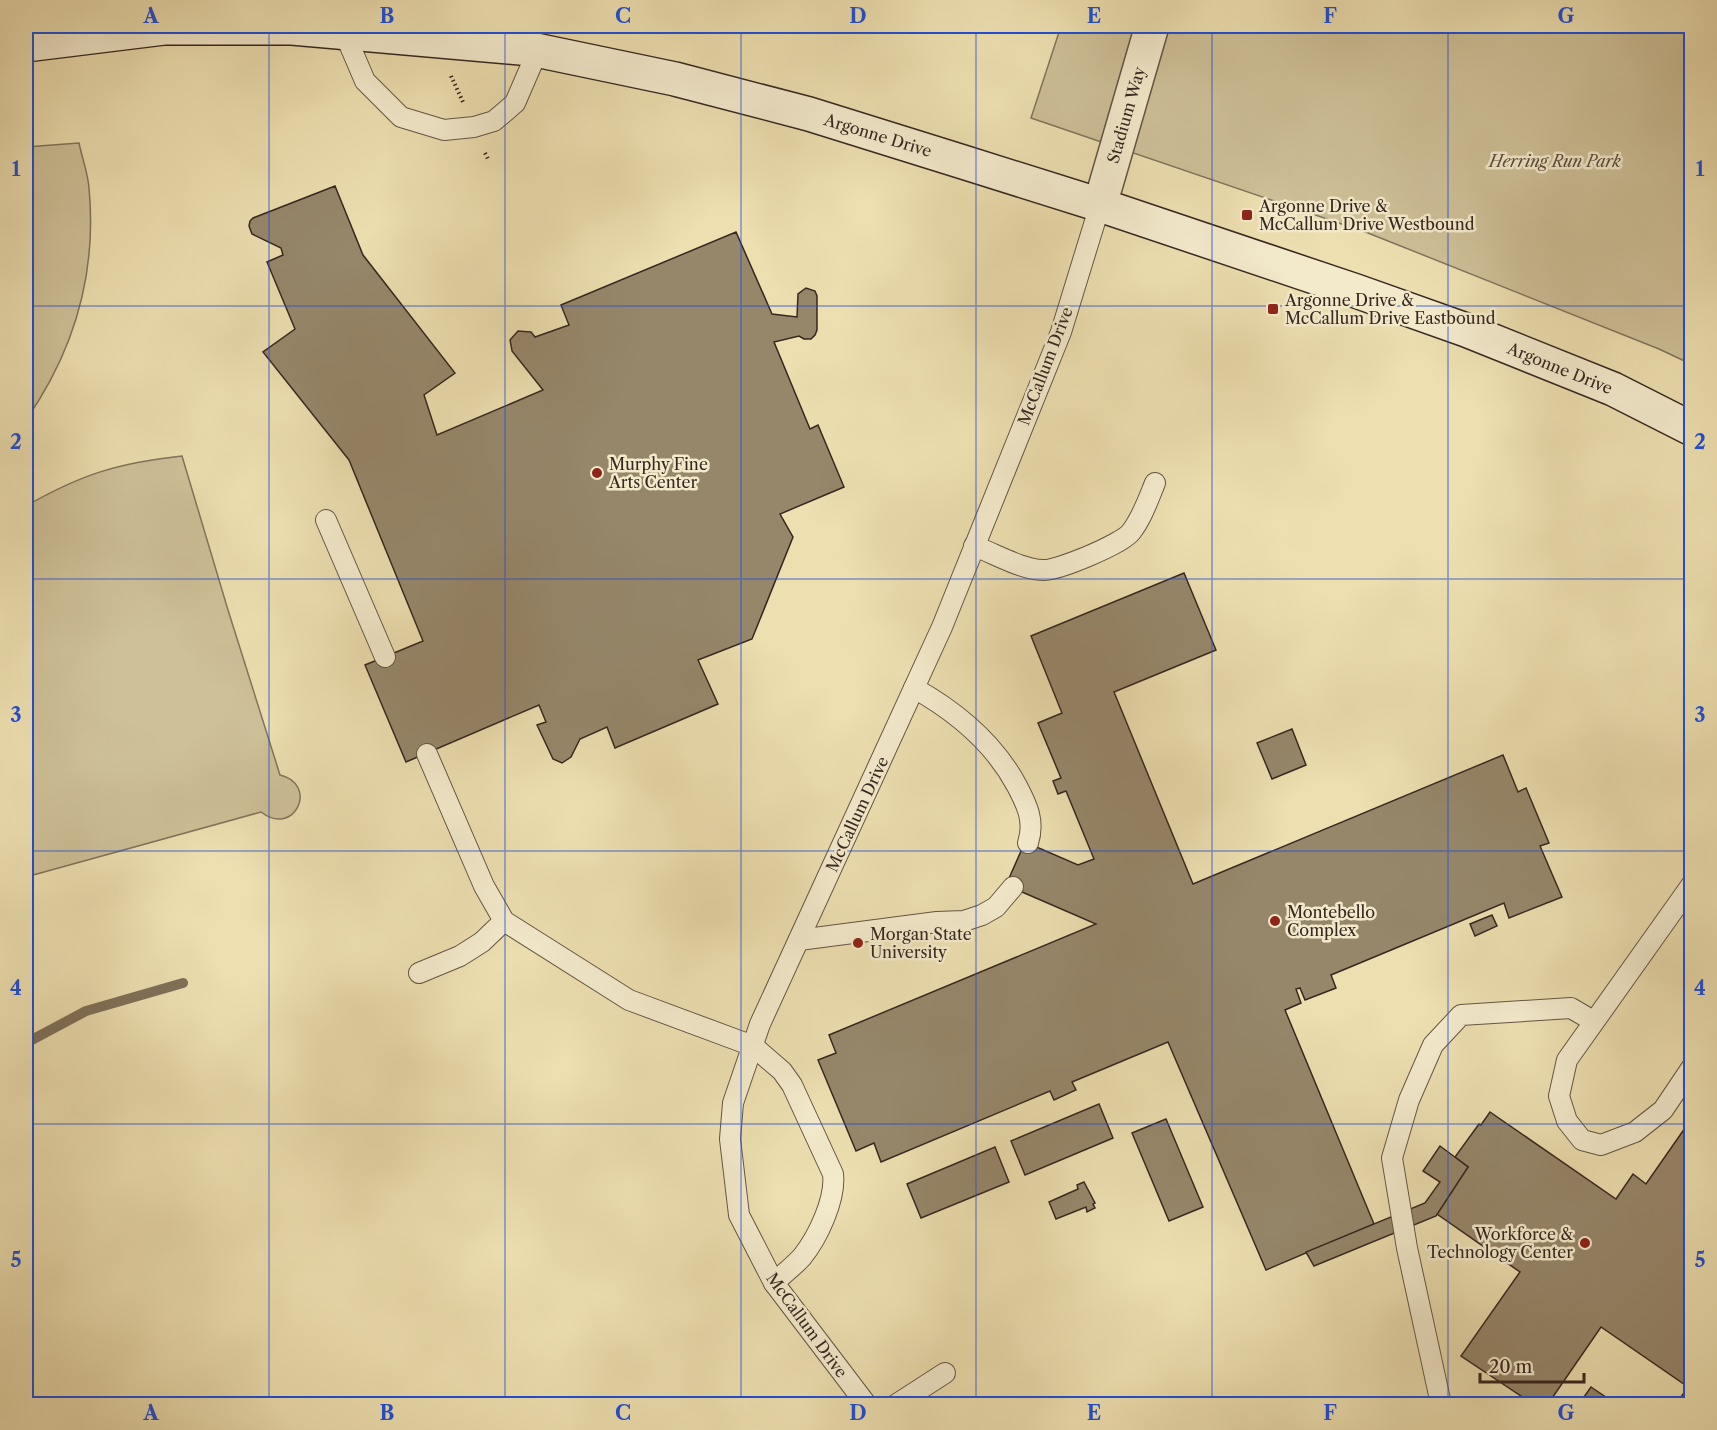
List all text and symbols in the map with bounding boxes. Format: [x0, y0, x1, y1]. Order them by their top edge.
text: A [142, 4, 159, 28]
text: B [380, 4, 395, 28]
text: C [615, 4, 631, 28]
text: D [849, 4, 867, 28]
text: E [1087, 4, 1101, 28]
text: F [1323, 4, 1337, 28]
text: G [1558, 4, 1575, 28]
street label: Stadium Way [1103, 63, 1150, 166]
street label: Argonne Drive [821, 109, 934, 161]
park label: Herring Run Park [1487, 151, 1622, 171]
text: 1 [12, 157, 21, 181]
text: 1 [1696, 157, 1705, 181]
place label: Argonne Drive & McCallum Drive Westbound [1258, 196, 1475, 234]
marker: Argonne Drive & McCallum Drive Westbound [1240, 208, 1254, 222]
place label: Argonne Drive & McCallum Drive Eastbound [1284, 290, 1496, 328]
marker: Argonne Drive & McCallum Drive Eastbound [1266, 302, 1280, 316]
street label: McCallum Drive [1013, 304, 1077, 428]
street label: Argonne Drive [1504, 337, 1615, 398]
text: 2 [10, 430, 22, 454]
text: 2 [1694, 430, 1706, 454]
place label: Murphy Fine Arts Center [608, 454, 708, 492]
marker: Murphy Fine Arts Center [590, 466, 604, 480]
text: 3 [10, 703, 22, 727]
text: 3 [1694, 703, 1706, 727]
street label: McCallum Drive [822, 753, 893, 875]
place label: Montebello Complex [1287, 902, 1375, 940]
marker: Montebello Complex [1268, 914, 1282, 928]
place label: Morgan State University [870, 924, 972, 962]
marker: Morgan State University [851, 936, 865, 950]
text: 4 [10, 976, 22, 1000]
text: 4 [1694, 976, 1706, 1000]
place label: Workforce & Technology Center [1427, 1224, 1573, 1262]
marker: Workforce & Technology Center [1578, 1236, 1592, 1250]
text: 5 [10, 1248, 22, 1272]
text: 5 [1694, 1248, 1706, 1272]
street label: McCallum Drive [762, 1269, 852, 1381]
scale bar [1480, 1346, 1584, 1384]
text: 20 m [1489, 1356, 1533, 1378]
text: A [142, 1401, 159, 1425]
text: B [380, 1401, 395, 1425]
text: C [615, 1401, 631, 1425]
text: D [849, 1401, 867, 1425]
text: E [1087, 1401, 1101, 1425]
text: F [1323, 1401, 1337, 1425]
text: G [1558, 1401, 1575, 1425]

